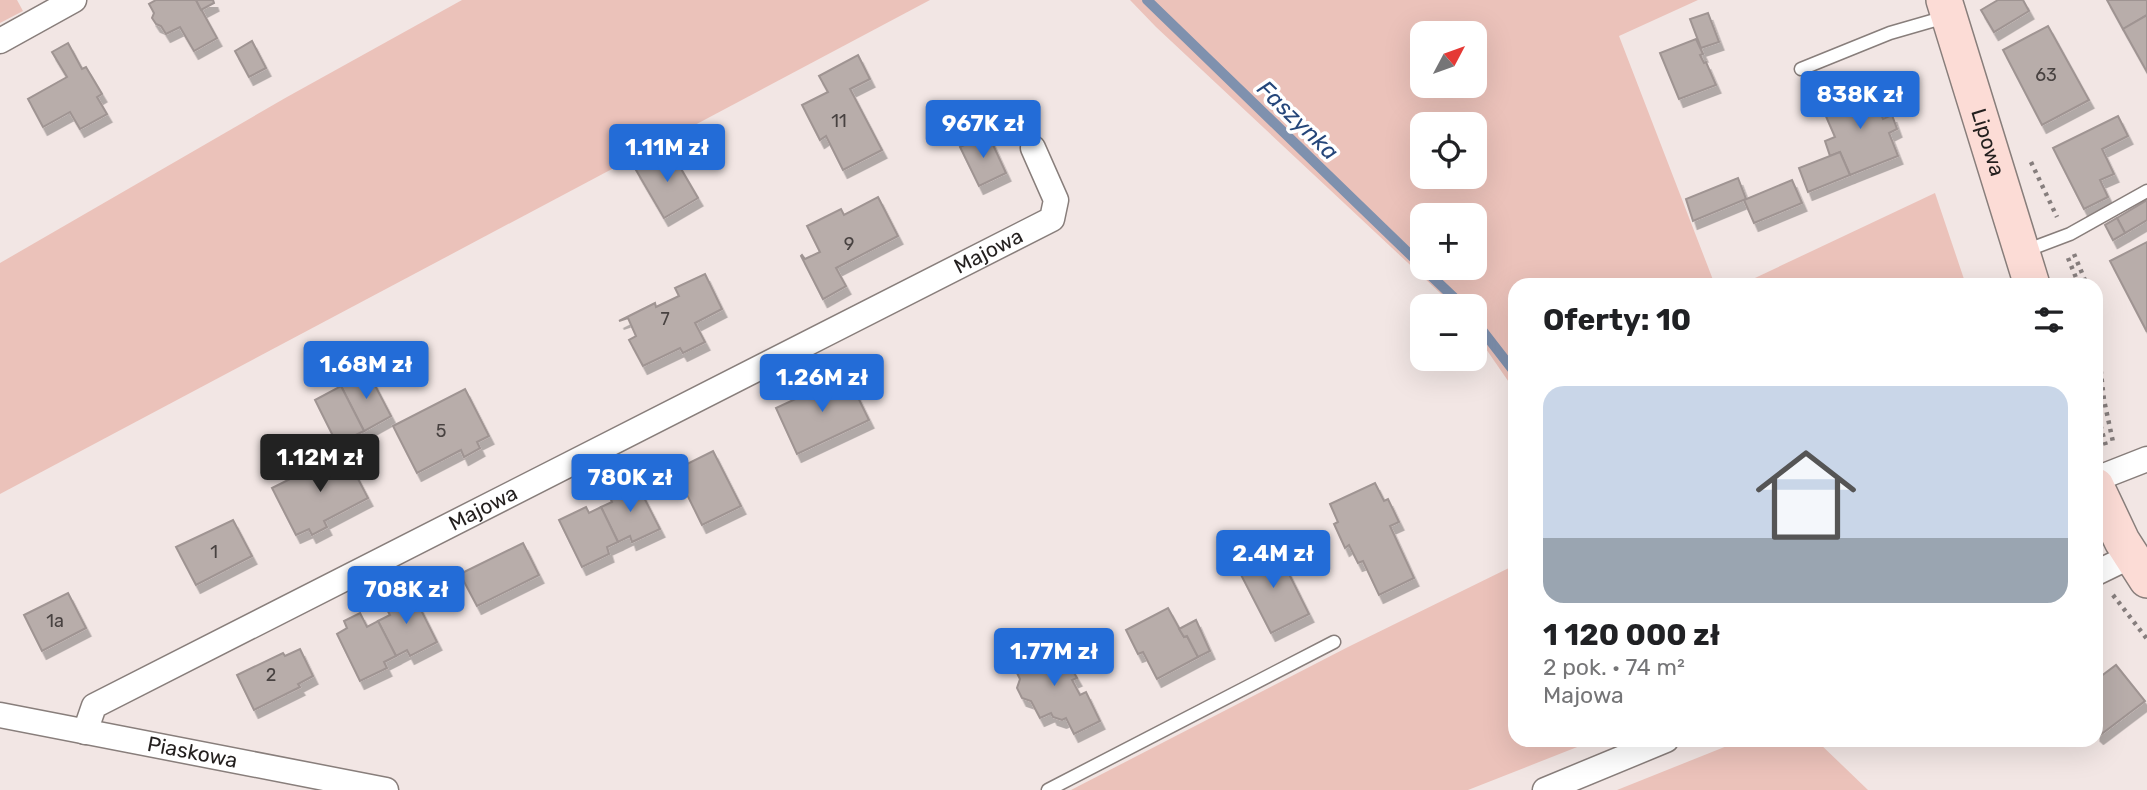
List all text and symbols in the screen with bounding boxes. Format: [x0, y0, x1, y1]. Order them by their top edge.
north arrow [1410, 21, 1488, 98]
map controls [1410, 21, 1487, 371]
house number: 63 [2035, 64, 2057, 86]
pin: 838K zł [1795, 72, 1925, 131]
water label: Faszynka [1251, 74, 1345, 166]
text: 838K zł [1817, 80, 1903, 108]
pin: 967K zł [918, 100, 1048, 160]
street label: Lipowa [1966, 105, 2011, 179]
text: 967K zł [942, 109, 1024, 137]
house number: 11 [831, 110, 847, 132]
button: locate [1410, 112, 1487, 189]
pin: 1.11M zł [595, 124, 739, 184]
text: 1.11M zł [625, 133, 709, 161]
button: + [1410, 203, 1487, 280]
street label: Majowa [950, 223, 1027, 279]
house number: 9 [844, 233, 854, 255]
button: − [1410, 294, 1487, 371]
icon: filters [2030, 301, 2068, 339]
text: Oferty: 10 [1543, 302, 1691, 338]
house number: 7 [660, 308, 670, 330]
pin: 1.68M zł [294, 342, 438, 401]
text: 1.68M zł [320, 350, 412, 378]
pin: 1.26M zł [750, 354, 894, 414]
text: 1.26M zł [776, 363, 868, 391]
house number: 5 [436, 420, 446, 442]
icon: home [1743, 432, 1869, 558]
pin: 1.12M zł [248, 434, 392, 494]
text: 1.12M zł [276, 443, 364, 471]
pin: 780K zł [565, 454, 695, 514]
text: 780K zł [587, 463, 673, 491]
street label: Majowa [444, 480, 521, 536]
pin: 2.4M zł [1208, 530, 1338, 590]
text: 2.4M zł [1232, 539, 1314, 567]
house number: 1 [210, 541, 218, 563]
pin: 708K zł [341, 566, 471, 626]
text: 708K zł [363, 575, 449, 603]
house number: 1a [46, 610, 64, 632]
text: 1 120 000 zł [1543, 617, 1720, 653]
pin: 1.77M zł [982, 628, 1126, 688]
text: 1.77M zł [1010, 637, 1098, 665]
text: 2 pok. · 74 m² [1543, 653, 1685, 681]
house number: 2 [266, 664, 276, 686]
text: Majowa [1543, 681, 1624, 709]
street label: Piaskowa [145, 731, 240, 773]

